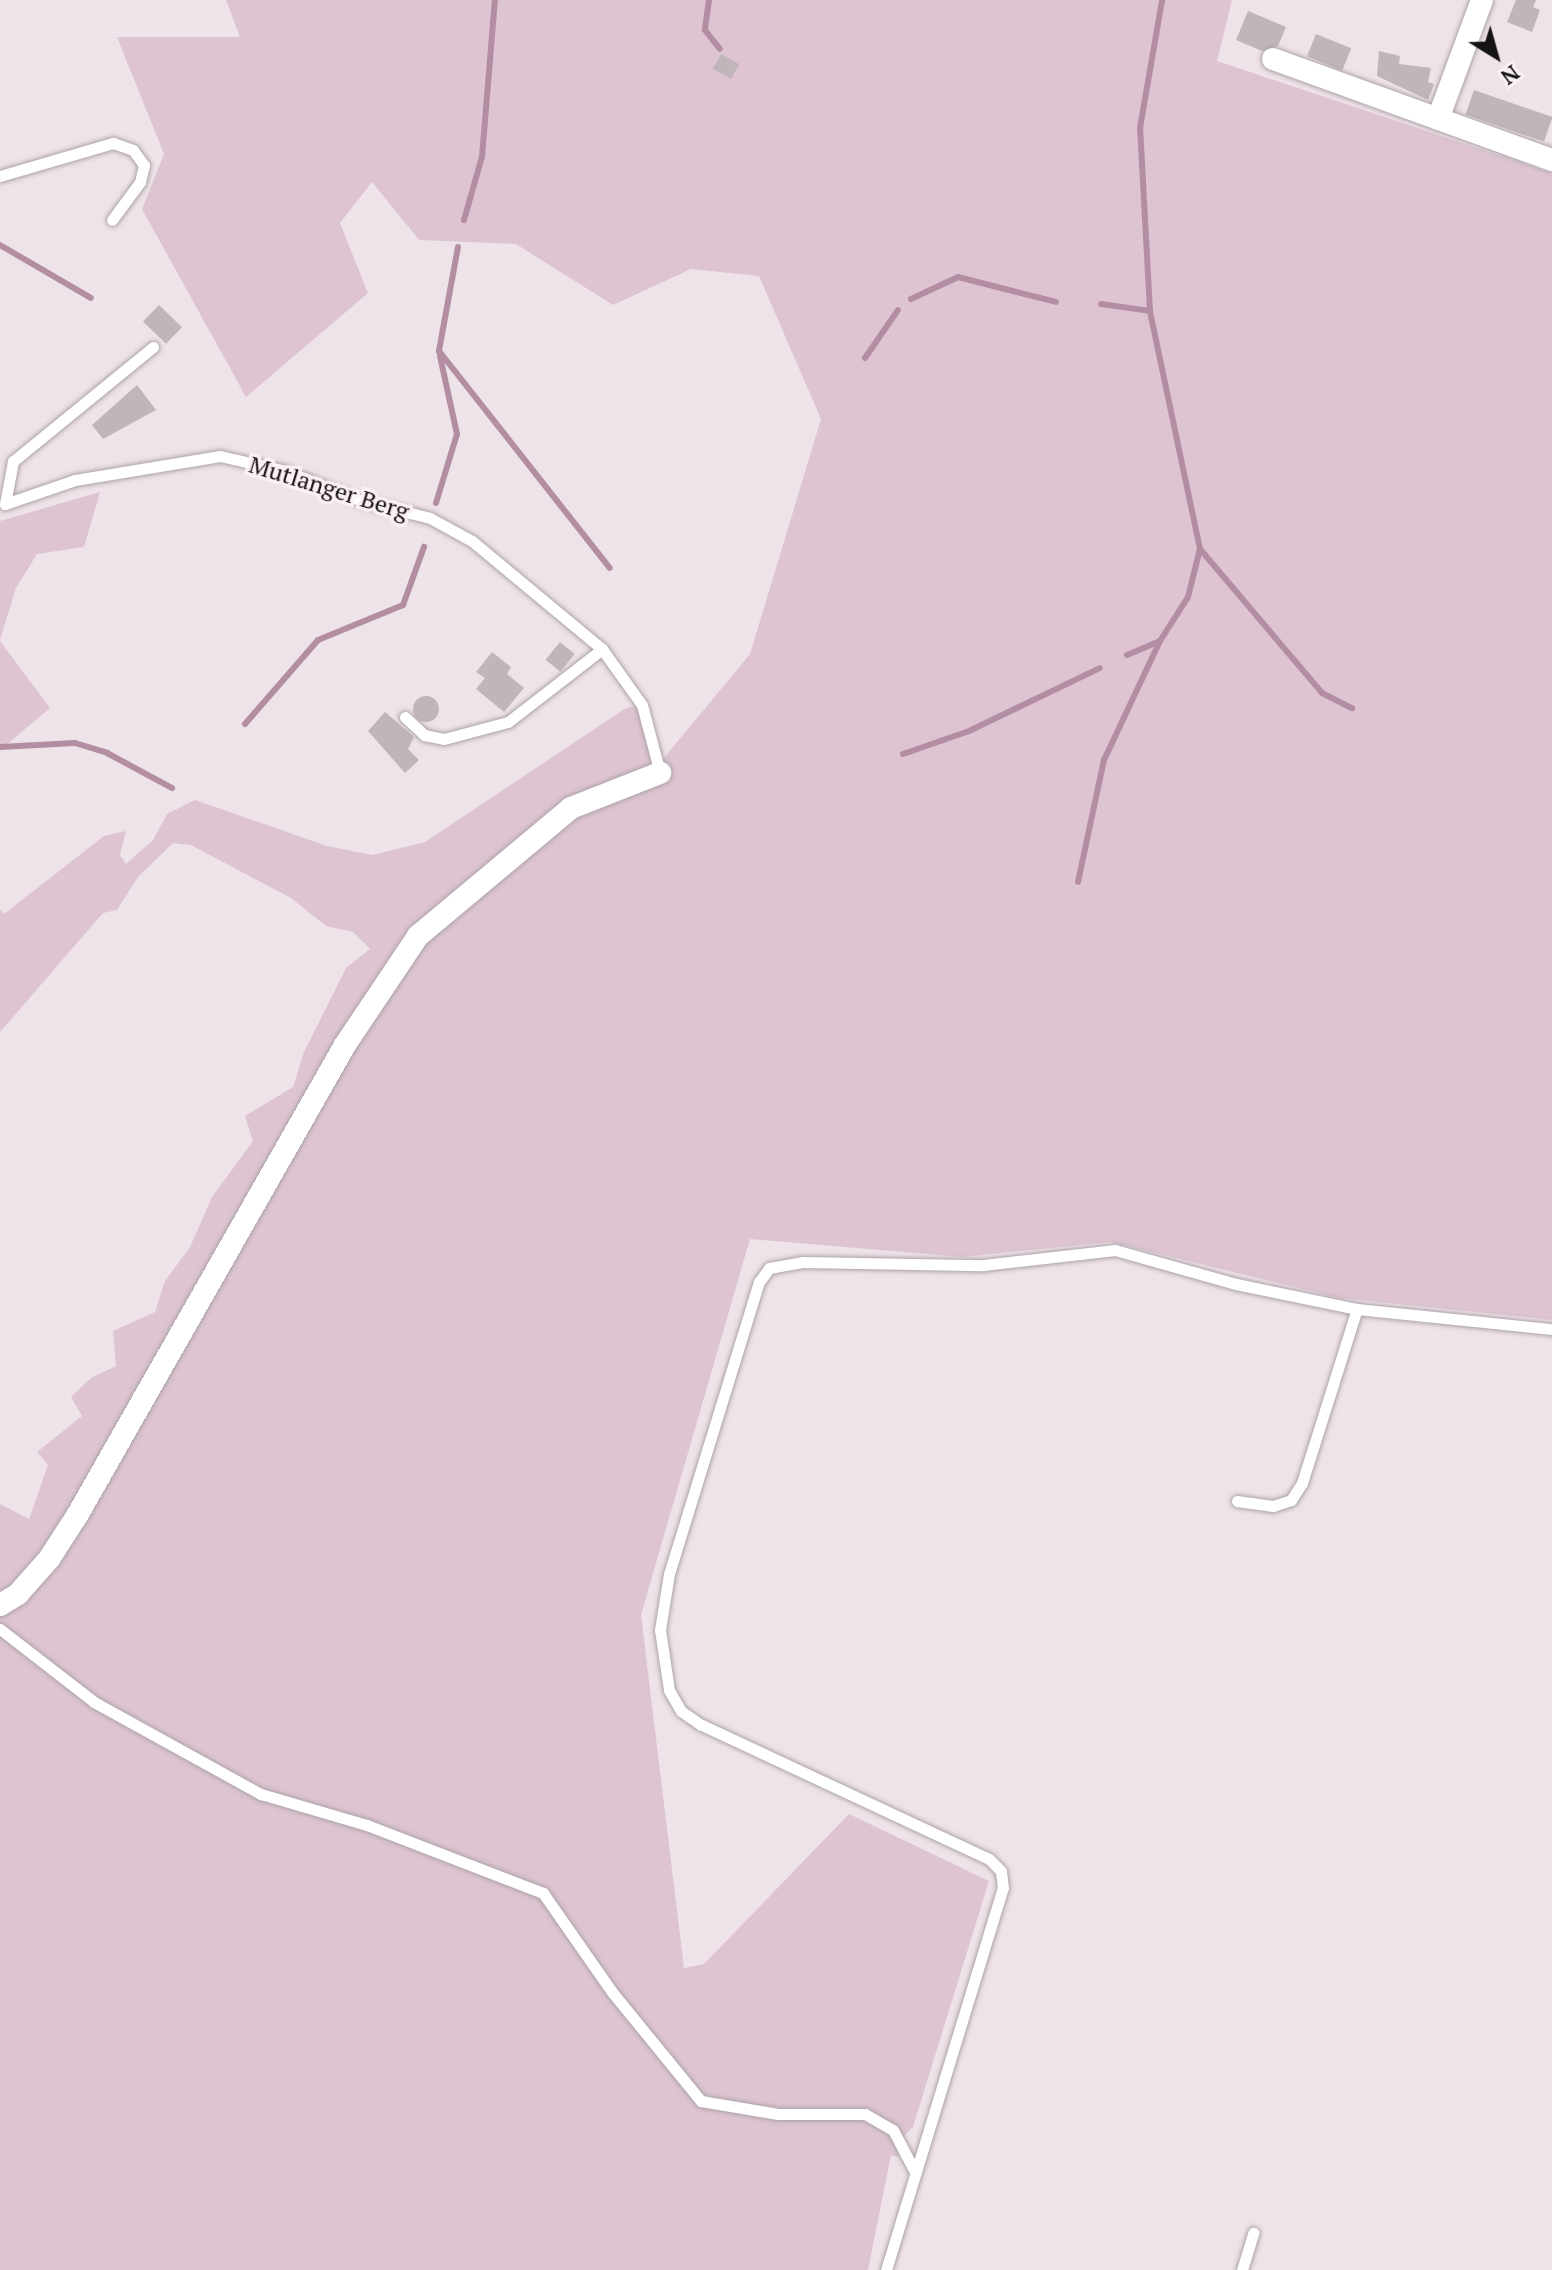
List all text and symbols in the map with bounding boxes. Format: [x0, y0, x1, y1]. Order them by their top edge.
north arrow [1456, 16, 1536, 96]
text: N [1495, 59, 1526, 92]
street label: Mutlanger Berg [246, 450, 412, 526]

